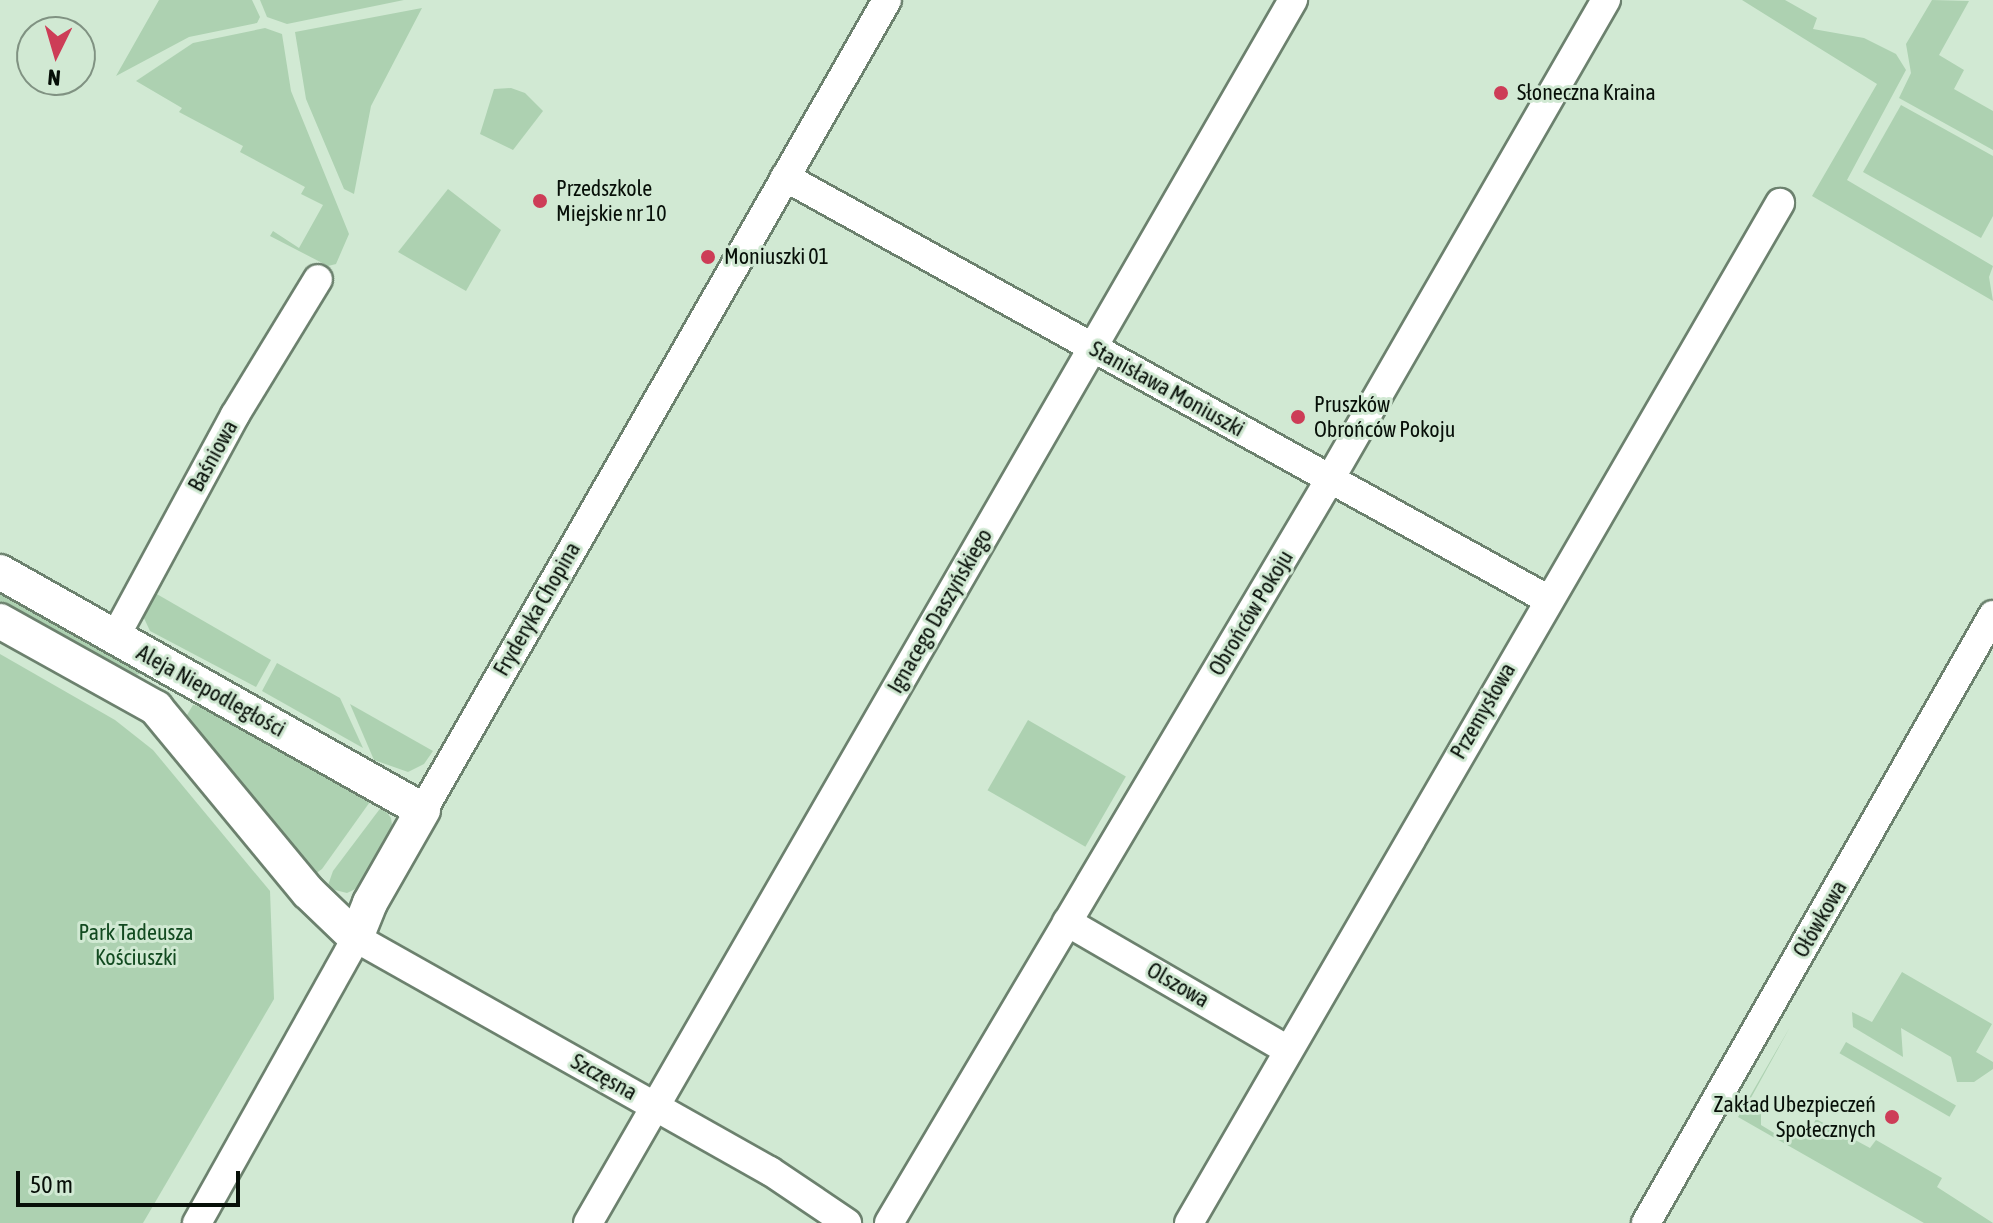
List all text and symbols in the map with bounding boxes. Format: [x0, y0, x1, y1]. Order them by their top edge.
north arrow [16, 16, 96, 96]
text: N [46, 64, 62, 91]
place label: Słoneczna Kraina [1517, 80, 1656, 106]
marker: Słoneczna Kraina [1492, 84, 1510, 102]
place label: Przedszkole Miejskie nr 10 [556, 175, 667, 226]
marker: Przedszkole Miejskie nr 10 [531, 192, 549, 210]
place label: Moniuszki 01 [724, 244, 829, 270]
marker: Moniuszki 01 [699, 248, 717, 266]
street label: Stanisława Moniuszki [1085, 336, 1249, 442]
place label: Pruszków Obrońców Pokoju [1314, 391, 1455, 442]
marker: Pruszków Obrońców Pokoju [1289, 408, 1307, 426]
street label: Baśniowa [183, 416, 243, 496]
street label: Ignacego Daszyńskiego [882, 524, 998, 698]
street label: Fryderyka Chopina [488, 537, 586, 681]
street label: Obrońców Pokoju [1203, 546, 1299, 680]
street label: Aleja Niepodległości [132, 639, 290, 743]
street label: Przemysłowa [1445, 658, 1521, 764]
street label: Ołówkowa [1788, 876, 1852, 962]
park label: Park Tadeusza Kościuszki [78, 919, 194, 970]
street label: Olszowa [1142, 957, 1214, 1013]
street label: Szczęsna [566, 1048, 642, 1106]
place label: Zakład Ubezpieczeń Społecznych [1714, 1091, 1876, 1142]
marker: Zakład Ubezpieczeń Społecznych [1883, 1108, 1901, 1126]
scale bar [20, 1155, 244, 1205]
text: 50 m [30, 1171, 73, 1198]

